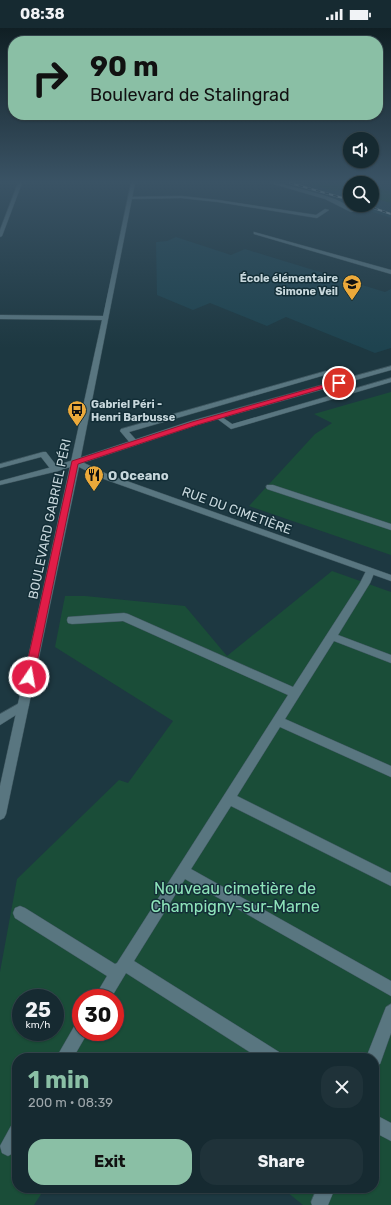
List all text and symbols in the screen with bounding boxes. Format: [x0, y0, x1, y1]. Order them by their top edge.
text: 08:38 [20, 5, 65, 23]
text: 90 m [90, 50, 159, 83]
icon: right [24, 52, 76, 104]
text: Boulevard de Stalingrad [90, 84, 290, 106]
map controls [343, 132, 379, 212]
button: sound [343, 132, 379, 168]
button: search [343, 176, 379, 212]
place label: École élémentaire Simone Veil [240, 272, 338, 298]
school or university icon: École élémentaire Simone Veil [341, 273, 363, 301]
pin [322, 366, 356, 400]
icon: arrive [328, 372, 350, 394]
place label: Gabriel Péri - Henri Barbusse [91, 398, 176, 424]
bus stop icon: Gabriel Péri - Henri Barbusse [66, 399, 88, 427]
street label: BOULEVARD GABRIEL PÉRI [25, 438, 74, 601]
restaurant icon: O Oceano [83, 464, 105, 492]
place label: O Oceano [108, 468, 169, 483]
street label: RUE DU CIMETIÈRE [180, 484, 294, 537]
position arrow [8, 656, 50, 698]
park label: Nouveau cimetière de Champigny-sur-Marne [150, 879, 320, 916]
speed limit sign: 30 [72, 989, 124, 1041]
text: 25 [25, 998, 51, 1022]
text: km/h [26, 1019, 50, 1031]
text: 1 min [28, 1066, 89, 1094]
button: close [321, 1066, 363, 1108]
text: 200 m · 08:39 [28, 1095, 113, 1110]
button: Exit [28, 1139, 192, 1185]
button: Share [200, 1139, 363, 1185]

